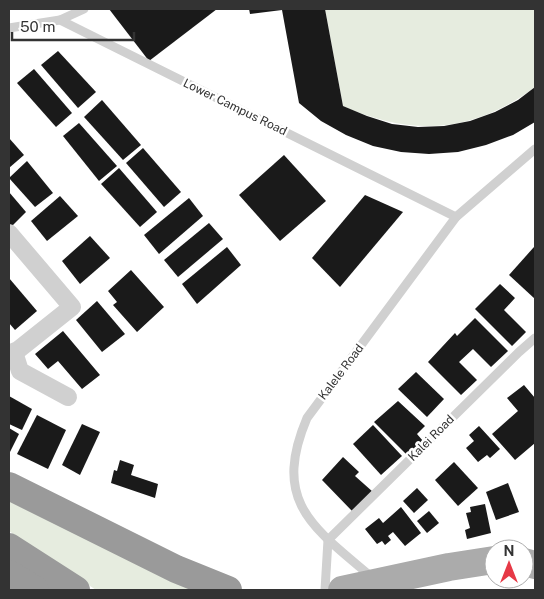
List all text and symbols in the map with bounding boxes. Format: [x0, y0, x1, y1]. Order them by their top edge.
scale bar [12, 10, 135, 42]
text: 50 m [20, 18, 55, 35]
street label: Lower Campus Road [181, 76, 289, 138]
street label: Kalele Road [315, 341, 367, 403]
street label: Kalei Road [405, 412, 457, 464]
north arrow [484, 539, 534, 589]
text: N [504, 543, 514, 559]

